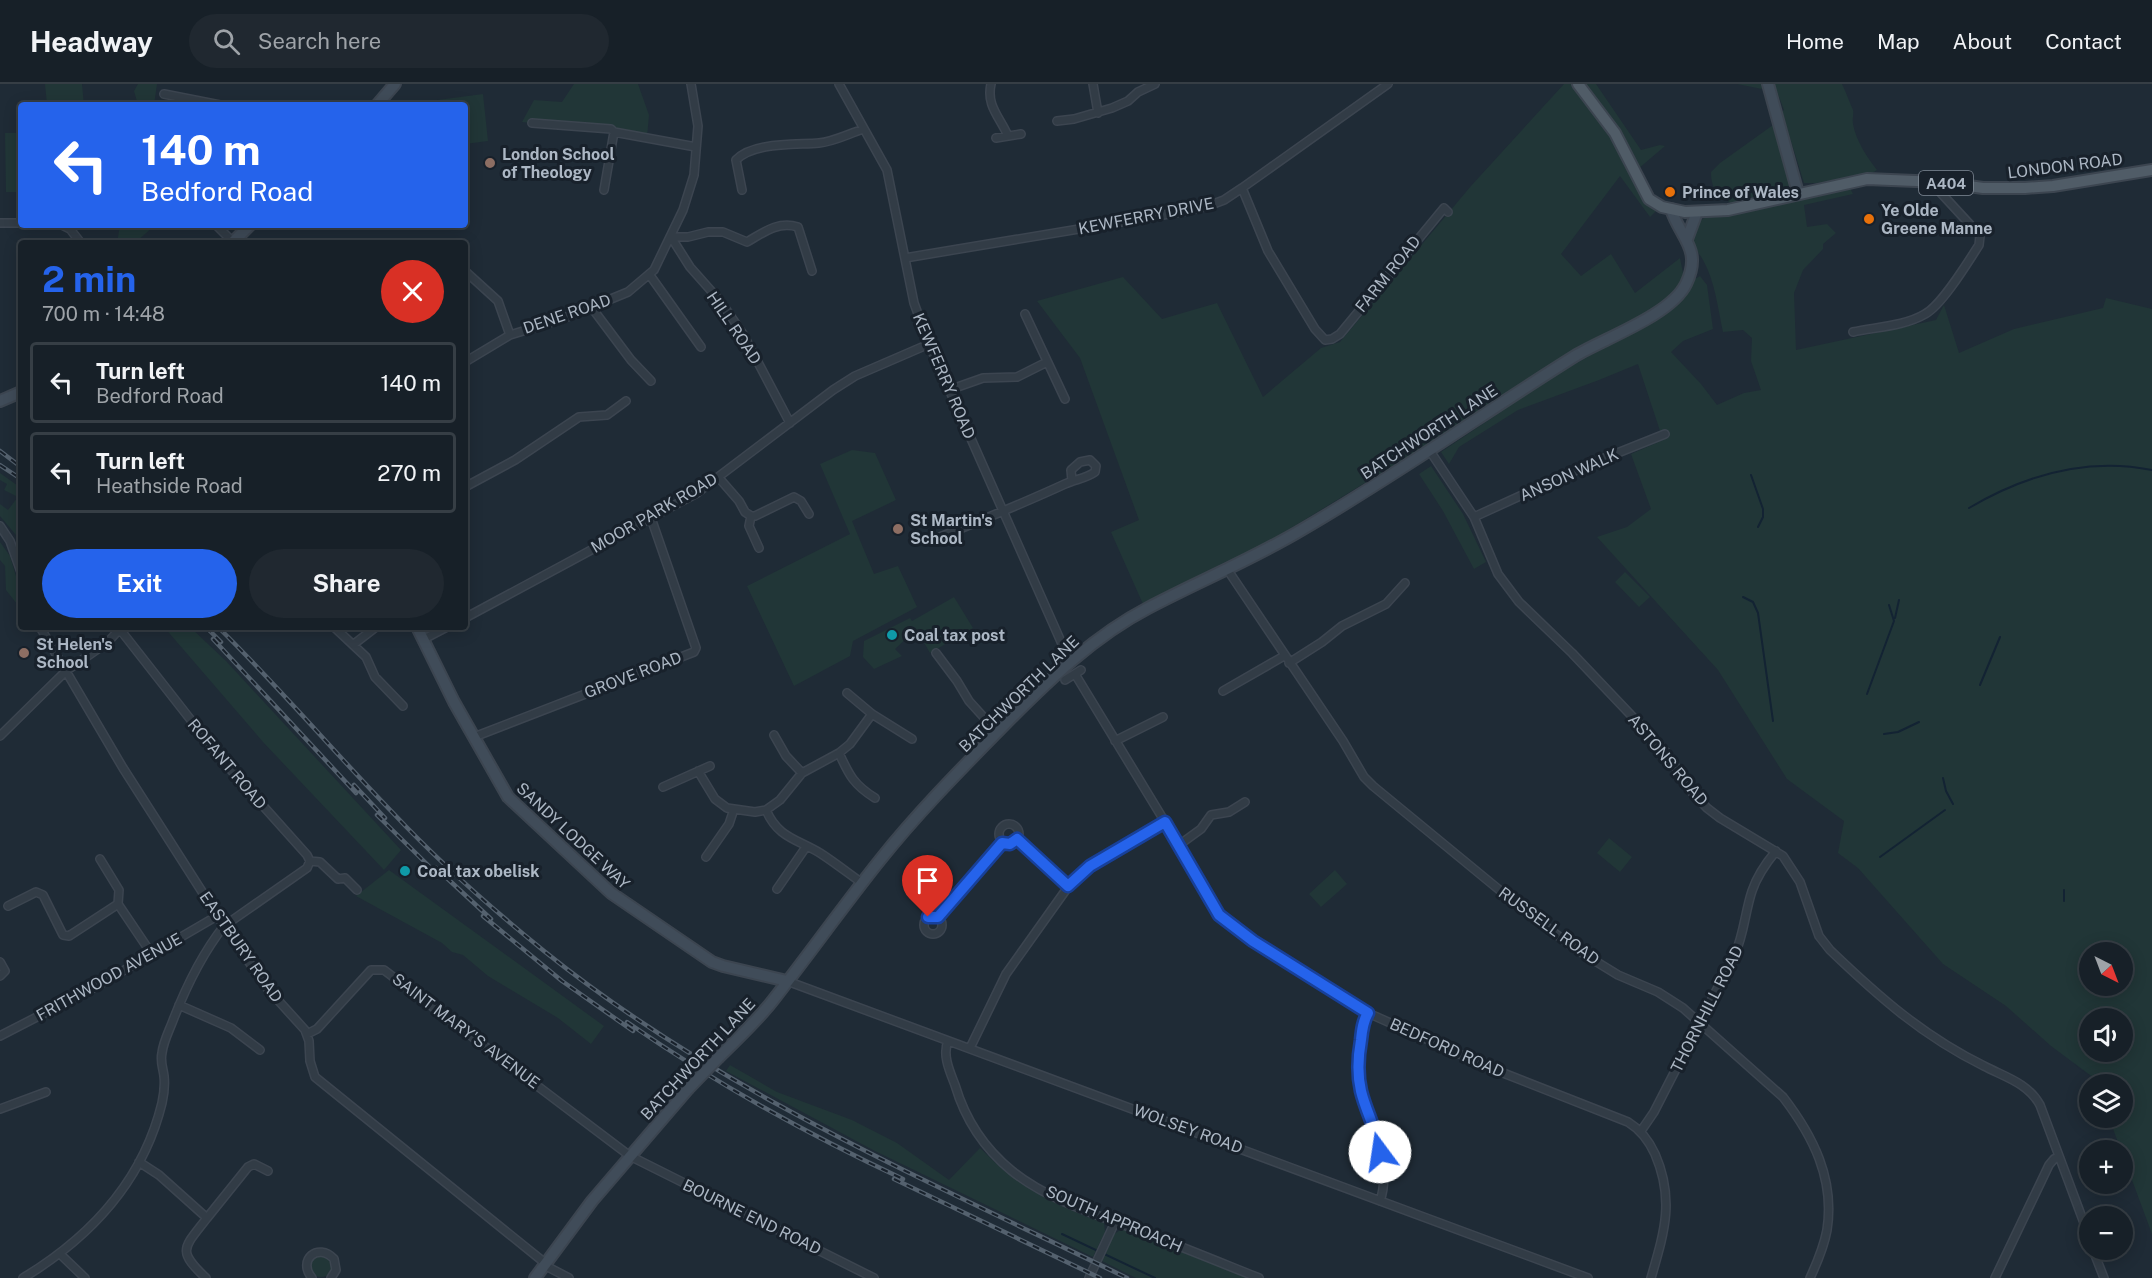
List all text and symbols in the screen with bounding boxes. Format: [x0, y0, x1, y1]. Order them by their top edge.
search box [189, 14, 609, 68]
text: Headway [30, 25, 153, 58]
icon: search [210, 25, 243, 58]
text: Search here [258, 28, 381, 54]
text: Home [1786, 29, 1844, 54]
text: Map [1877, 29, 1920, 54]
text: About [1953, 29, 2012, 54]
text: Contact [2045, 29, 2122, 54]
text: 140 m [141, 125, 261, 174]
icon: left [42, 126, 120, 204]
place label: London School of Theology [502, 145, 615, 182]
street label: LONDON ROAD [2006, 150, 2124, 182]
marker: London School of Theology [483, 156, 497, 170]
road number: A404 [1919, 171, 1973, 195]
text: Bedford Road [141, 175, 313, 207]
place label: Prince of Wales [1682, 183, 1799, 202]
marker: Prince of Wales [1663, 185, 1677, 199]
street label: KEWFERRY DRIVE [1077, 194, 1215, 238]
place label: Ye Olde Greene Manne [1881, 201, 1992, 238]
marker: Ye Olde Greene Manne [1862, 212, 1876, 226]
street label: FARM ROAD [1351, 232, 1425, 316]
text: 2 min [42, 258, 136, 300]
button: close [381, 260, 444, 323]
street label: HILL ROAD [703, 288, 765, 368]
street label: DENE ROAD [521, 290, 613, 338]
text: 700 m · 14:48 [42, 302, 165, 326]
street label: KEWFERRY ROAD [909, 310, 979, 442]
text: Turn left [96, 358, 185, 384]
icon: left [45, 366, 78, 399]
text: 140 m [380, 370, 441, 396]
street label: BATCHWORTH LANE [1357, 381, 1501, 483]
text: Bedford Road [96, 384, 224, 408]
street label: ANSON WALK [1517, 445, 1621, 505]
text: Turn left [96, 448, 185, 474]
icon: left [45, 456, 78, 489]
text: 270 m [377, 460, 441, 486]
street label: MOOR PARK ROAD [587, 469, 721, 557]
text: Heathside Road [96, 474, 243, 498]
place label: St Martin's School [910, 511, 993, 548]
marker: St Martin's School [891, 522, 905, 536]
button: Exit [42, 549, 237, 618]
button: Share [249, 549, 444, 618]
place label: Coal tax post [904, 626, 1005, 645]
marker: Coal tax post [885, 628, 899, 642]
street label: BATCHWORTH LANE [955, 632, 1083, 756]
place label: St Helen's School [36, 635, 113, 672]
marker: St Helen's School [17, 646, 31, 660]
street label: GROVE ROAD [582, 648, 684, 702]
street label: ASTONS ROAD [1624, 710, 1712, 810]
street label: ROFANT ROAD [184, 715, 270, 813]
street label: SANDY LODGE WAY [512, 779, 634, 894]
pin [902, 855, 953, 917]
place label: Coal tax obelisk [417, 862, 539, 881]
marker: Coal tax obelisk [398, 864, 412, 878]
icon: arrive [911, 864, 944, 897]
street label: RUSSELL ROAD [1495, 883, 1603, 969]
street label: EASTBURY ROAD [196, 888, 286, 1006]
street label: FRITHWOOD AVENUE [33, 929, 185, 1025]
street label: THORNHILL ROAD [1667, 942, 1747, 1076]
north arrow [2079, 942, 2133, 996]
map controls [2079, 942, 2133, 1260]
street label: SAINT MARY'S AVENUE [389, 969, 543, 1093]
street label: BATCHWORTH LANE [637, 994, 759, 1124]
button: sound [2079, 1008, 2133, 1062]
street label: BEDFORD ROAD [1387, 1014, 1507, 1082]
button: layers [2079, 1074, 2133, 1128]
street label: WOLSEY ROAD [1131, 1100, 1245, 1158]
position arrow [1348, 1120, 1412, 1184]
button: + [2079, 1140, 2133, 1194]
street label: BOURNE END ROAD [680, 1175, 824, 1259]
street label: SOUTH APPROACH [1043, 1182, 1185, 1256]
button: − [2079, 1206, 2133, 1260]

